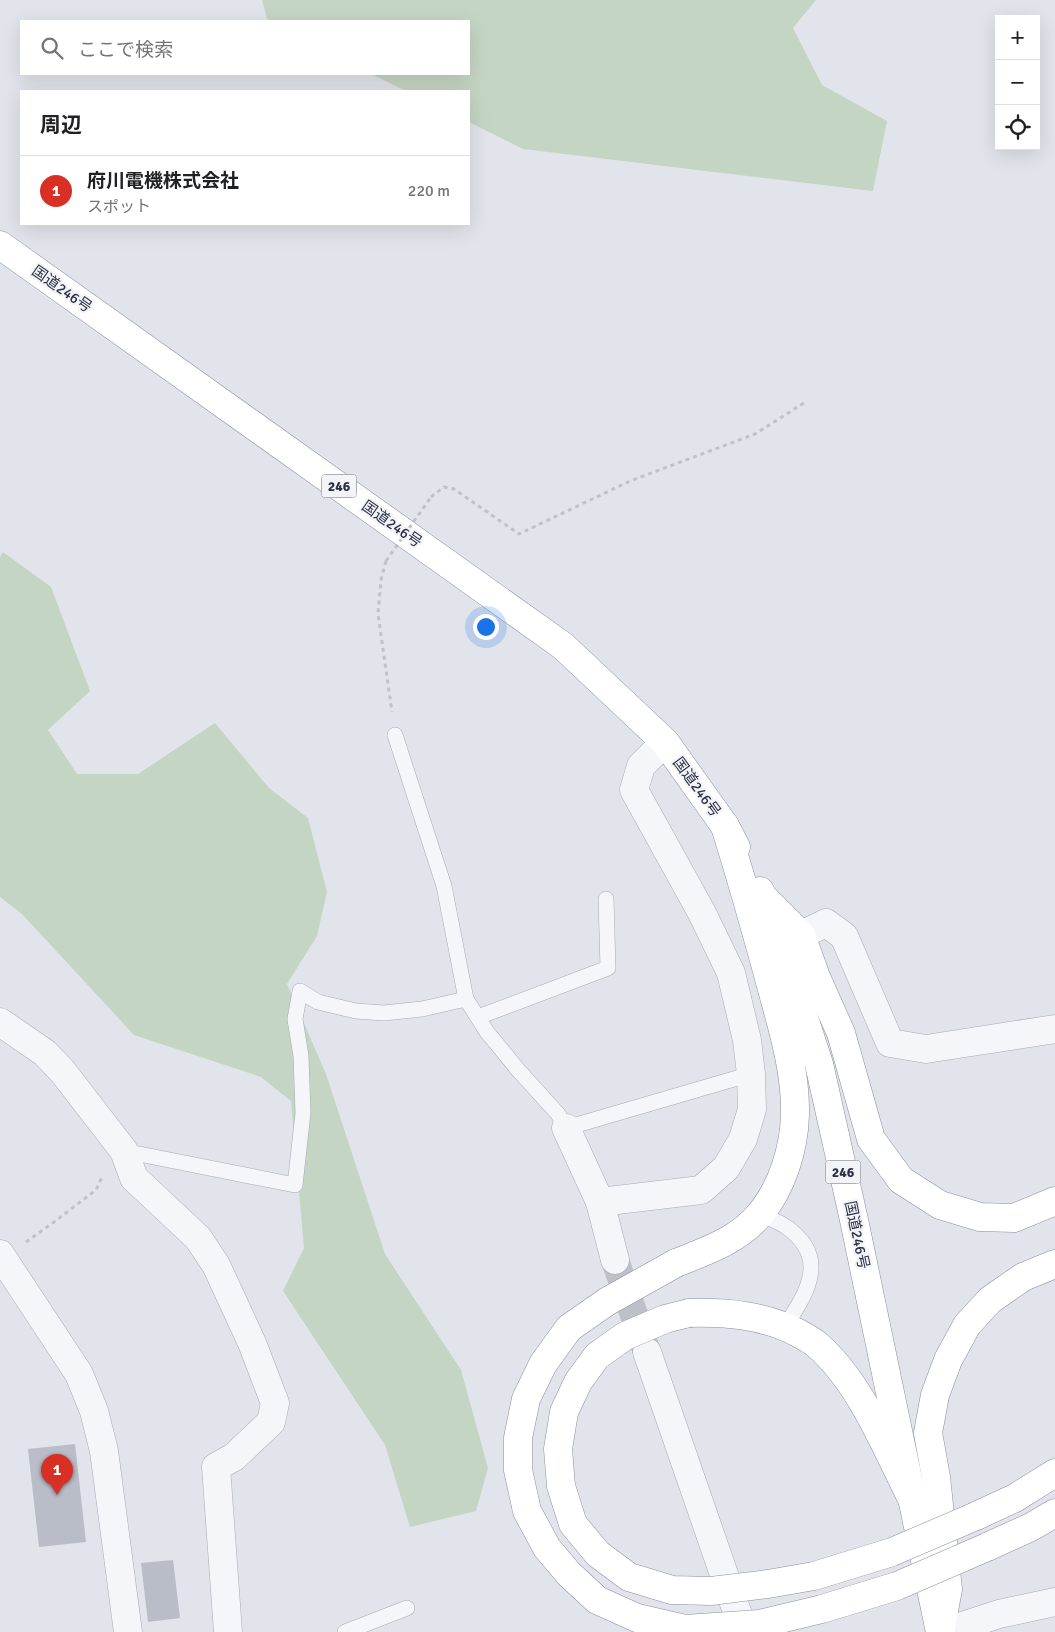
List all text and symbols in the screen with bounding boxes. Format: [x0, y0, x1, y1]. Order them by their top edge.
map controls [995, 15, 1040, 150]
button: + [995, 15, 1040, 60]
search box [20, 20, 470, 75]
icon: search [38, 34, 66, 62]
text: ここで検索 [78, 38, 173, 62]
button: − [995, 60, 1040, 105]
button: locate [995, 105, 1040, 150]
text: 周辺 [40, 112, 82, 138]
text: 府川電機株式会社 [87, 169, 239, 193]
text: 1 [52, 181, 60, 201]
text: 220 m [408, 181, 450, 201]
text: スポット [87, 197, 151, 217]
street label: 国道246号 [28, 262, 96, 316]
road number: 246 [322, 474, 356, 498]
street label: 国道246号 [358, 497, 426, 551]
your location [473, 614, 499, 640]
street label: 国道246号 [669, 754, 725, 820]
road number: 246 [826, 1160, 860, 1184]
street label: 国道246号 [841, 1199, 873, 1271]
pin: 1 [41, 1454, 73, 1495]

